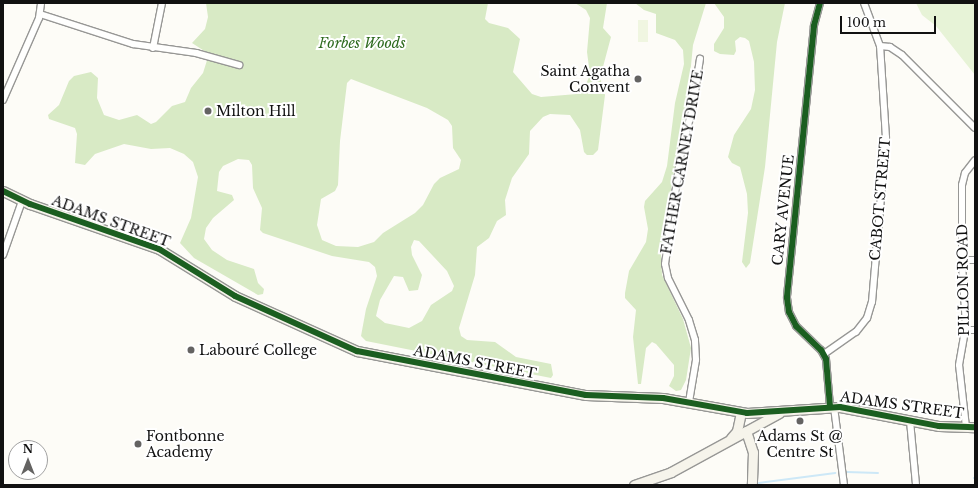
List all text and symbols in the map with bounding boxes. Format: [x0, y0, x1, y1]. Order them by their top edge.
scale bar [842, 8, 938, 34]
text: 100 m [847, 15, 886, 30]
park label: Forbes Woods [318, 35, 406, 51]
place label: Saint Agatha Convent [540, 63, 630, 96]
street label: FATHER CARNEY DRIVE [657, 68, 707, 256]
marker: Saint Agatha Convent [633, 74, 643, 84]
place label: Milton Hill [216, 103, 296, 119]
marker: Milton Hill [203, 106, 213, 116]
street label: CABOT STREET [866, 137, 894, 261]
street label: CARY AVENUE [769, 153, 797, 267]
street label: ADAMS STREET [50, 192, 172, 250]
street label: PILLON ROAD [954, 224, 972, 336]
place label: Labouré College [199, 342, 317, 358]
street label: ADAMS STREET [412, 342, 538, 382]
marker: Labouré College [186, 345, 196, 355]
street label: ADAMS STREET [839, 388, 965, 422]
marker: Adams St @ Centre St [795, 416, 805, 426]
place label: Fontbonne Academy [146, 428, 225, 460]
place label: Adams St @ Centre St [757, 428, 843, 460]
marker: Fontbonne Academy [133, 439, 143, 449]
north arrow [8, 440, 48, 480]
text: N [23, 442, 33, 456]

